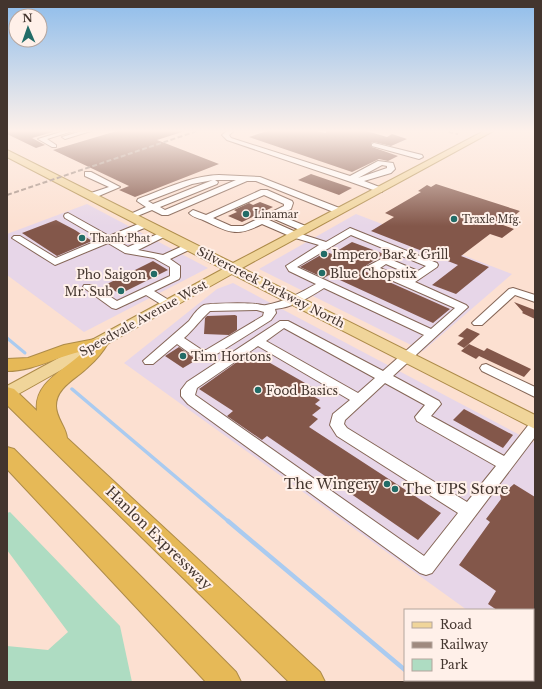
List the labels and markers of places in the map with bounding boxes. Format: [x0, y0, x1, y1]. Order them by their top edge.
place label: Linamar [254, 208, 298, 221]
marker: Linamar [241, 209, 251, 219]
place label: Traxle Mfg. [462, 213, 521, 226]
marker: Traxle Mfg. [449, 214, 459, 224]
place label: Thanh Phat [90, 232, 150, 245]
marker: Thanh Phat [77, 233, 87, 243]
place label: Impero Bar & Grill [332, 247, 449, 262]
marker: Impero Bar & Grill [319, 249, 329, 259]
place label: Blue Chopstix [330, 266, 417, 281]
place label: Pho Saigon [76, 267, 146, 282]
marker: Blue Chopstix [317, 268, 327, 278]
marker: Pho Saigon [149, 269, 159, 279]
place label: Mr. Sub [64, 284, 113, 299]
marker: Mr. Sub [116, 286, 126, 296]
place label: Tim Hortons [191, 349, 271, 364]
marker: Tim Hortons [178, 351, 188, 361]
place label: Food Basics [266, 383, 338, 398]
marker: Food Basics [253, 385, 263, 395]
place label: The Wingery [284, 475, 379, 493]
marker: The Wingery [382, 479, 392, 489]
place label: The UPS Store [403, 480, 509, 498]
marker: The UPS Store [390, 484, 400, 494]

